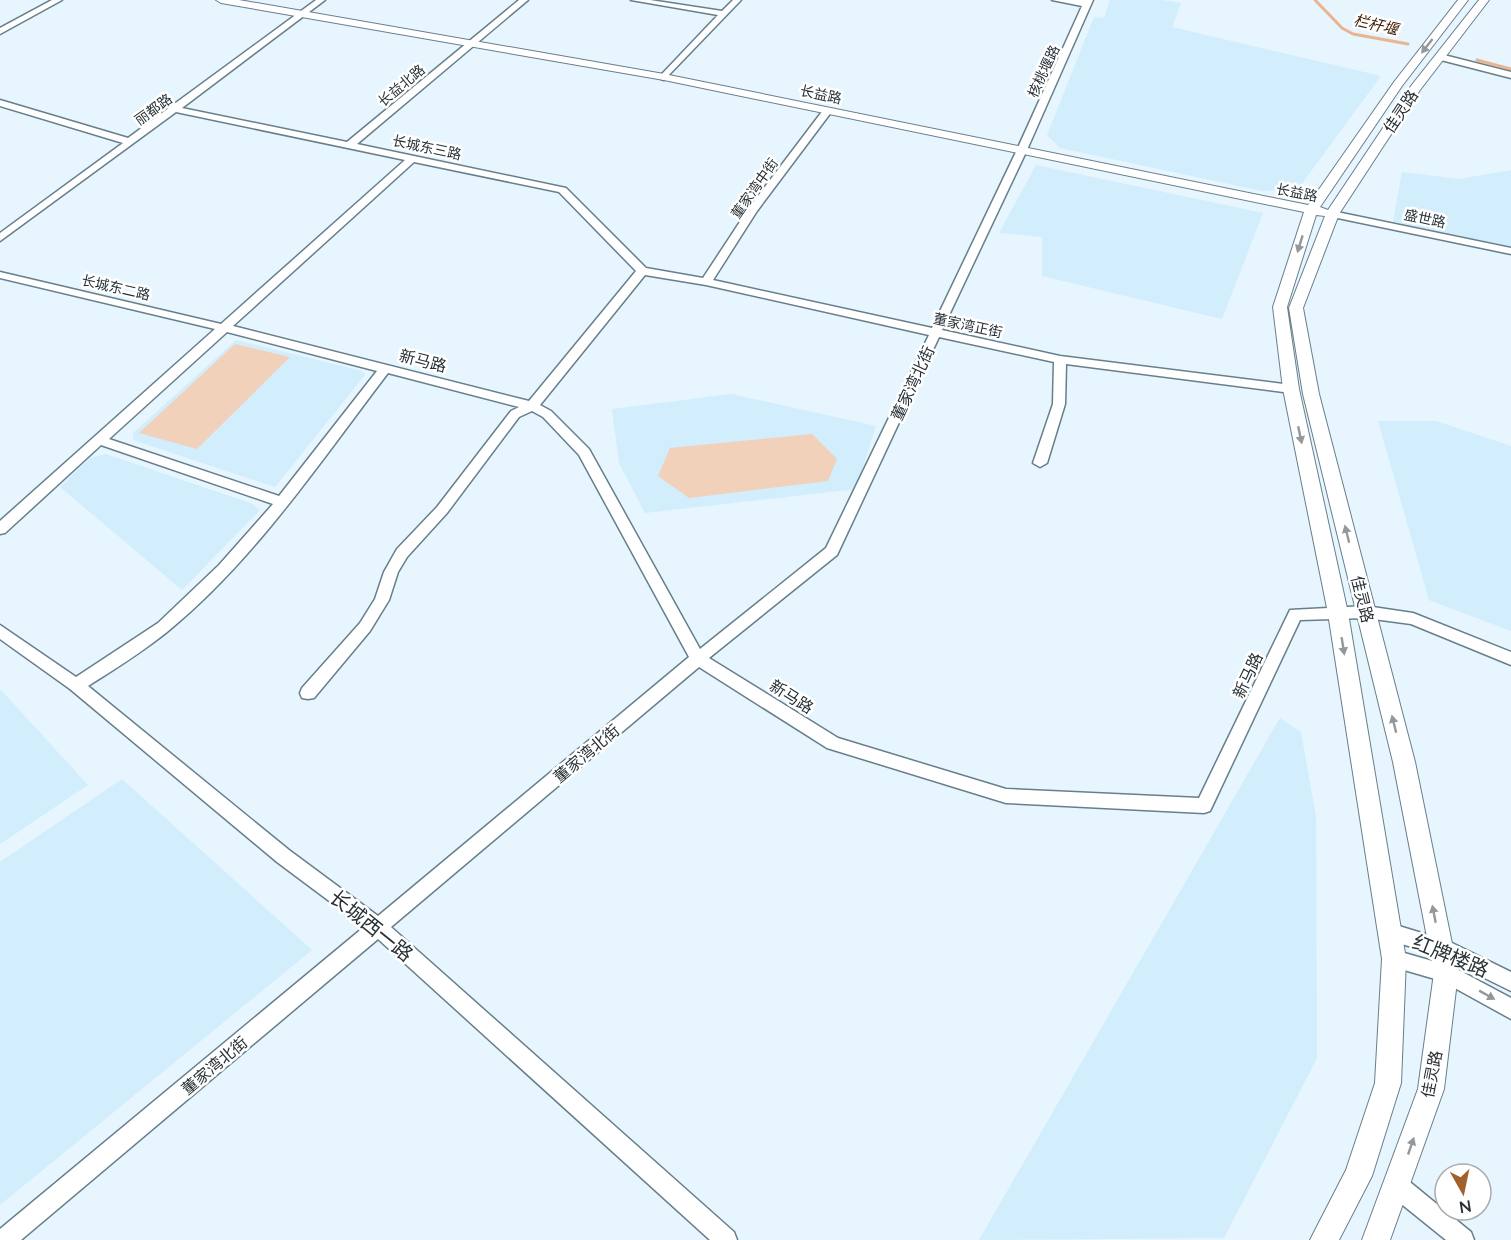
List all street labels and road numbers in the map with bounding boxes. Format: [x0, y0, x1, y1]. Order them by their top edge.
street label: 核桃堰路 [1023, 42, 1063, 100]
street label: 长益北路 [374, 60, 428, 110]
street label: 长益路 [799, 81, 843, 107]
street label: 佳灵路 [1379, 86, 1421, 136]
street label: 丽都路 [131, 90, 175, 128]
street label: 长城东三路 [391, 131, 463, 163]
street label: 董家湾中街 [727, 154, 781, 222]
street label: 长益路 [1275, 180, 1319, 204]
street label: 盛世路 [1403, 205, 1447, 231]
street label: 长城东二路 [80, 271, 152, 303]
street label: 董家湾正街 [932, 309, 1004, 341]
street label: 董家湾北街 [886, 343, 938, 423]
street label: 新马路 [397, 345, 449, 375]
street label: 佳灵路 [1348, 573, 1378, 625]
street label: 新马路 [1228, 649, 1266, 701]
street label: 新马路 [767, 675, 817, 717]
street label: 董家湾北街 [549, 720, 623, 786]
street label: 长城西一路 [326, 884, 418, 966]
street label: 红牌楼路 [1409, 929, 1493, 981]
street label: 董家湾北街 [177, 1032, 251, 1098]
street label: 佳灵路 [1417, 1049, 1445, 1099]

